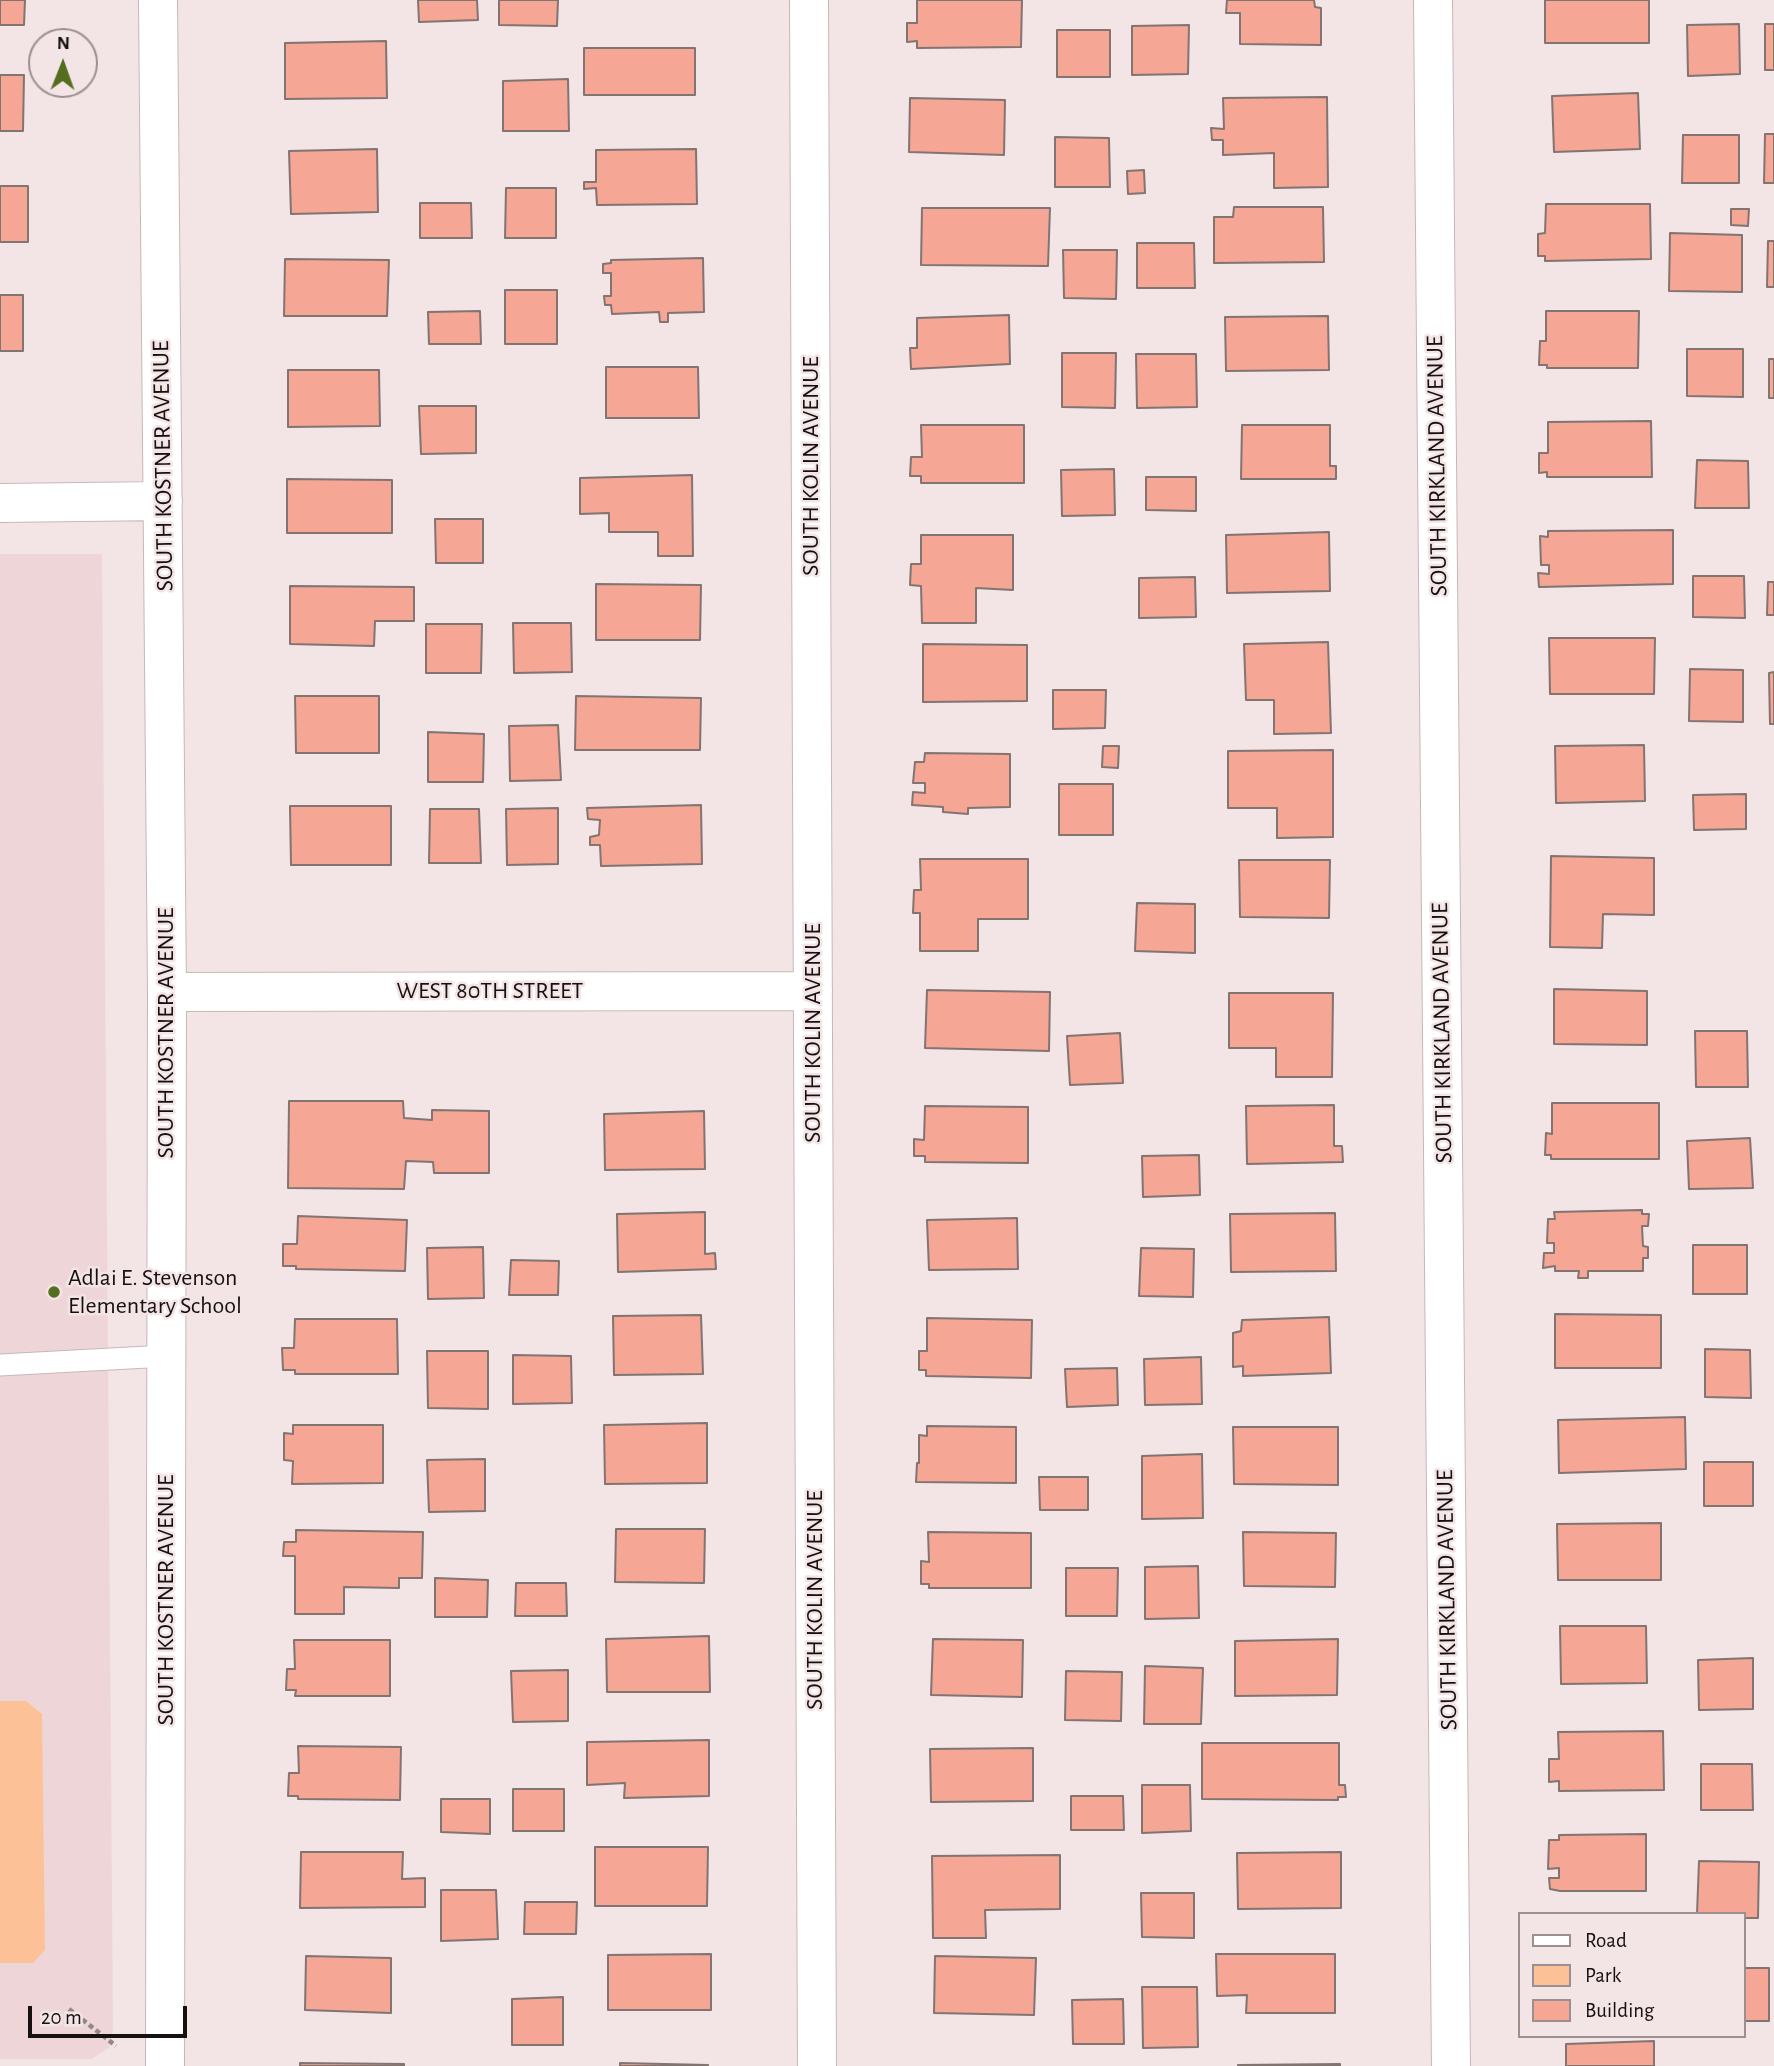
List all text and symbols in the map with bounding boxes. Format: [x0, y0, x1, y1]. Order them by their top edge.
north arrow [28, 28, 98, 98]
text: N [57, 34, 70, 53]
street label: SOUTH KIRKLAND AVENUE [1420, 335, 1454, 597]
street label: SOUTH KOSTNER AVENUE [146, 340, 180, 592]
street label: SOUTH KOLIN AVENUE [797, 356, 825, 576]
street label: SOUTH KIRKLAND AVENUE [1425, 902, 1459, 1164]
street label: SOUTH KOSTNER AVENUE [152, 908, 180, 1158]
street label: SOUTH KOLIN AVENUE [799, 923, 827, 1143]
street label: WEST 80TH STREET [397, 977, 583, 1005]
place label: Adlai E. Stevenson Elementary School [68, 1264, 242, 1320]
marker: Adlai E. Stevenson Elementary School [46, 1284, 62, 1300]
street label: SOUTH KIRKLAND AVENUE [1430, 1469, 1464, 1731]
street label: SOUTH KOSTNER AVENUE [152, 1475, 180, 1725]
street label: SOUTH KOLIN AVENUE [801, 1490, 829, 1710]
legend [1518, 1912, 1746, 2038]
text: Road [1585, 1930, 1627, 1951]
text: Park [1585, 1965, 1621, 1986]
scale bar [32, 1993, 191, 2037]
text: Building [1585, 2000, 1654, 2021]
text: 20 m [41, 2007, 82, 2028]

